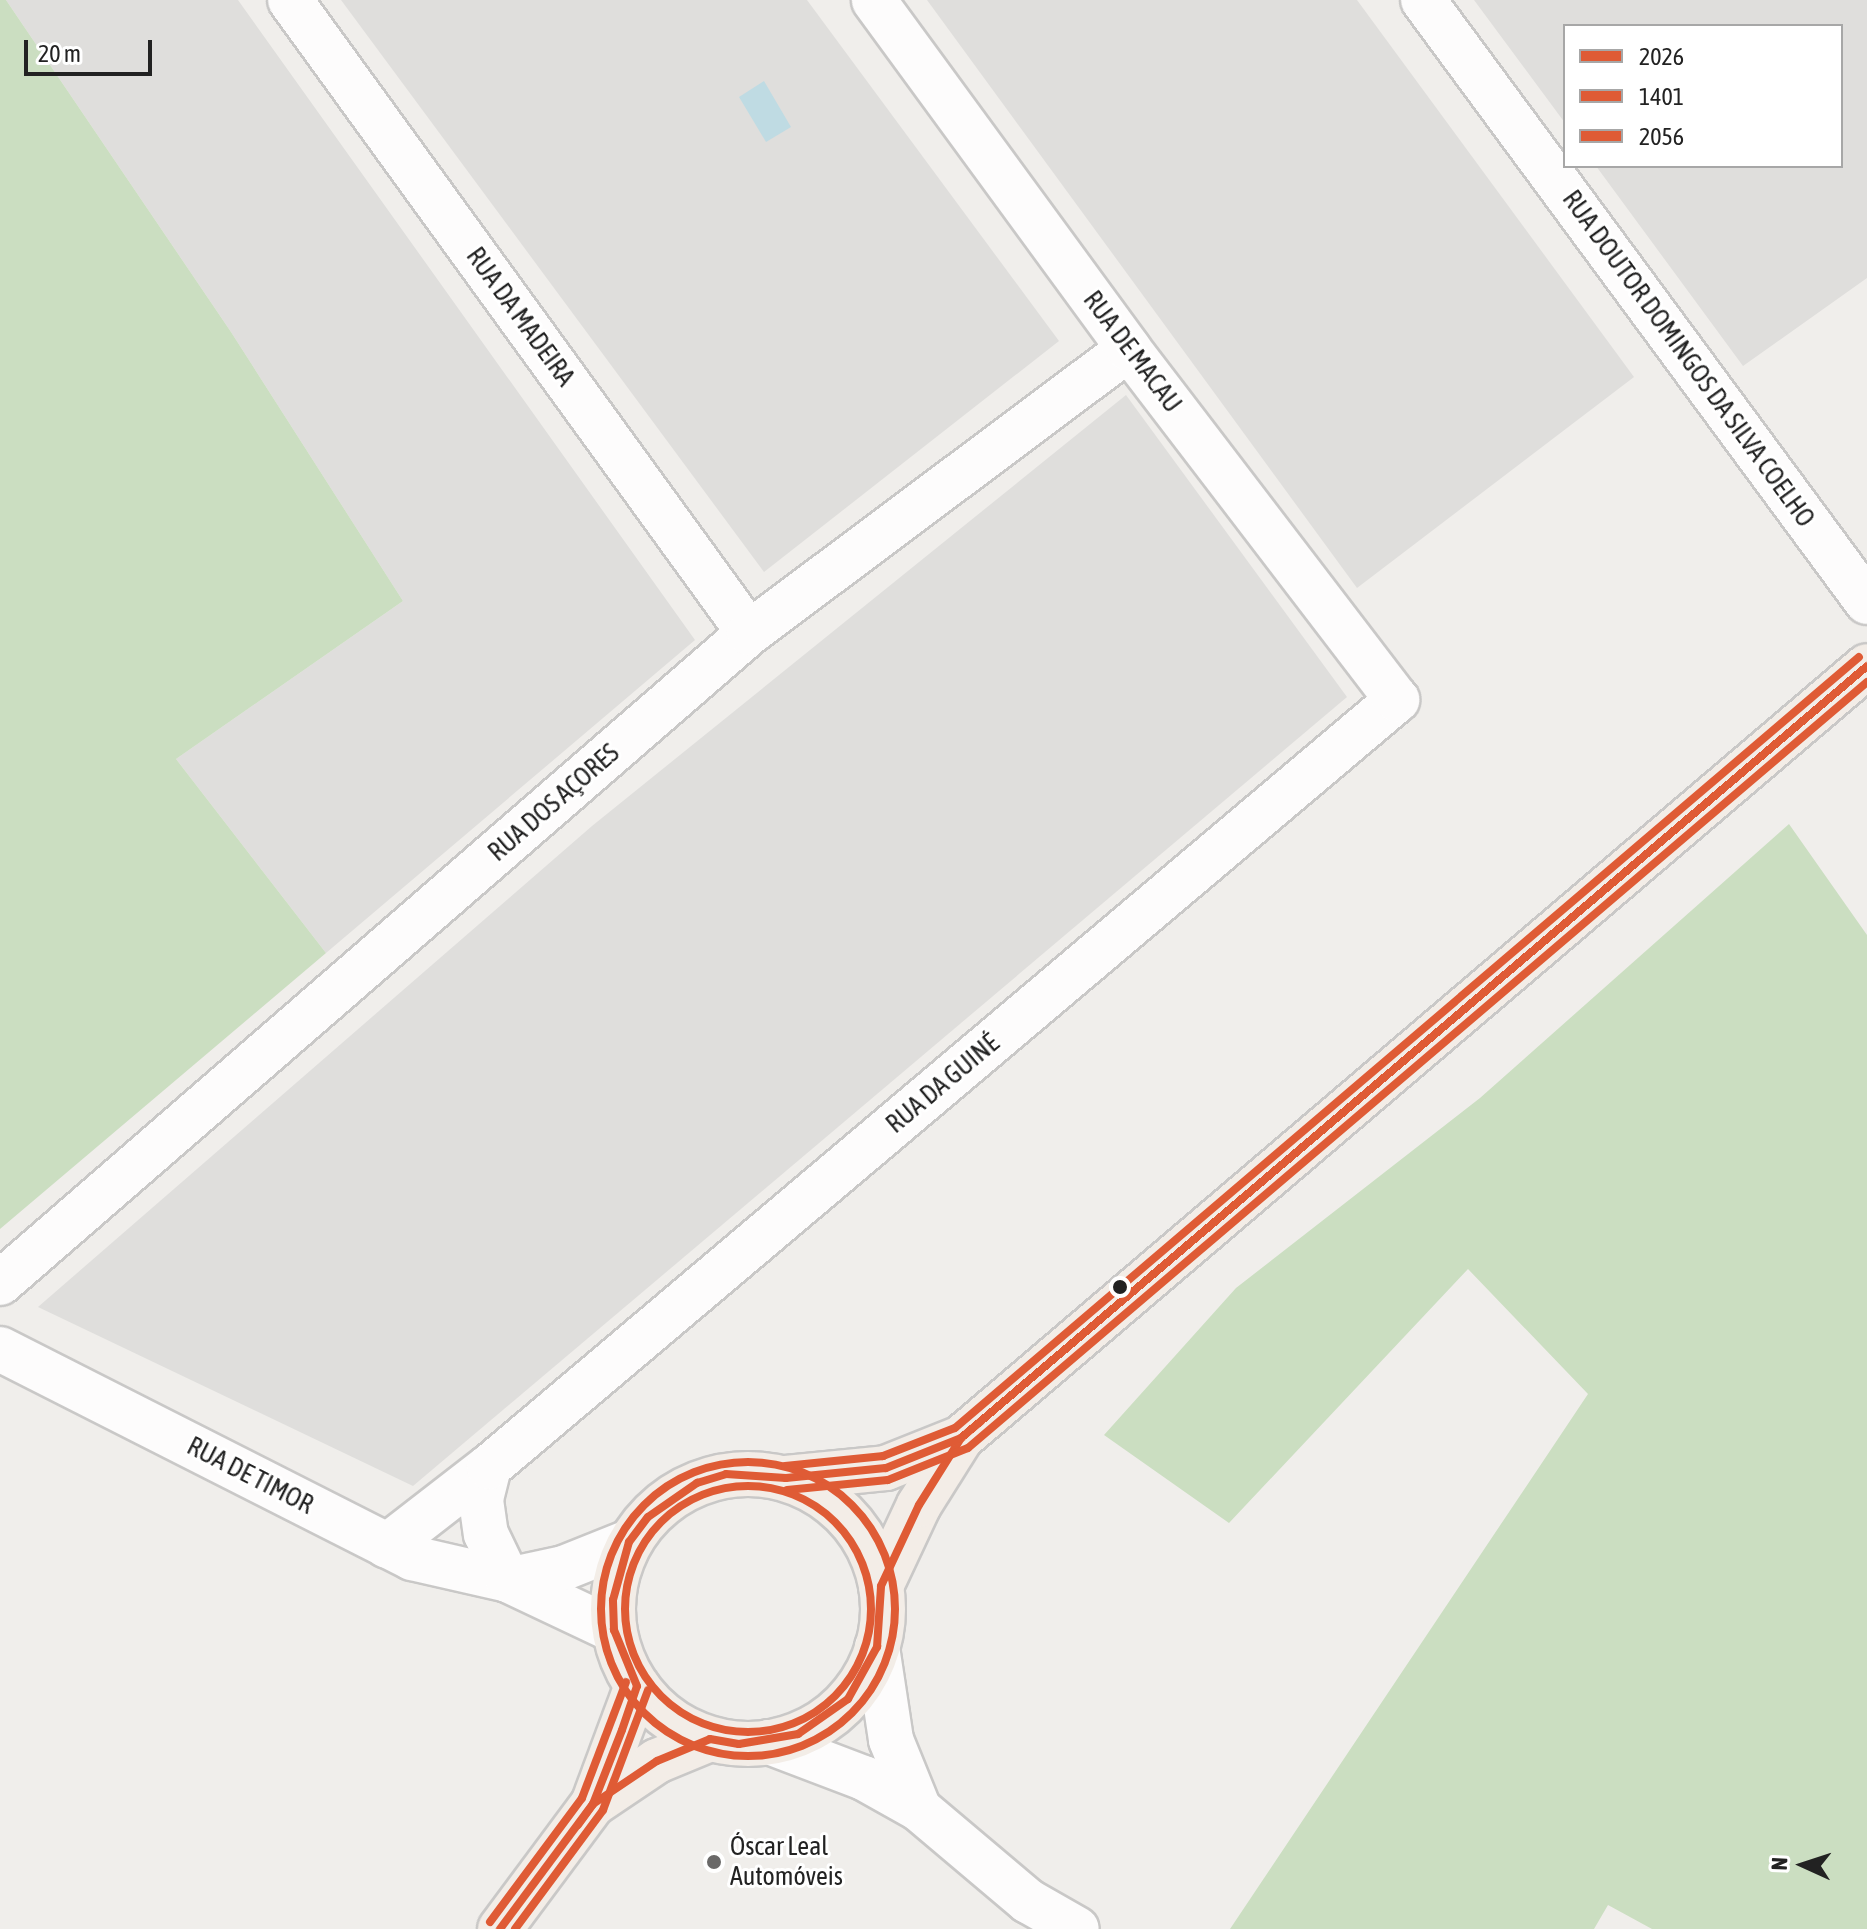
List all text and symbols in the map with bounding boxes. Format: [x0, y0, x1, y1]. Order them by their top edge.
scale bar [28, 24, 156, 74]
legend [1563, 24, 1843, 168]
text: 20 m [38, 40, 81, 67]
text: 2026 [1639, 43, 1684, 70]
text: 1401 [1639, 83, 1684, 110]
text: 2056 [1639, 123, 1684, 150]
street label: RUA DOUTOR DOMINGOS DA SILVA COELHO [1555, 185, 1821, 533]
street label: RUA DA MADEIRA [459, 242, 581, 392]
street label: RUA DE MACAU [1076, 285, 1188, 419]
street label: RUA DOS AÇORES [482, 738, 626, 868]
street label: RUA DA GUINÉ [880, 1028, 1006, 1140]
unlabelled marker [1112, 1279, 1128, 1295]
street label: RUA DE TIMOR [182, 1431, 318, 1521]
north arrow [1763, 1825, 1843, 1905]
place label: Óscar Leal Automóveis [730, 1831, 843, 1892]
marker: Óscar Leal Automóveis [705, 1853, 723, 1871]
text: N [1766, 1857, 1792, 1871]

